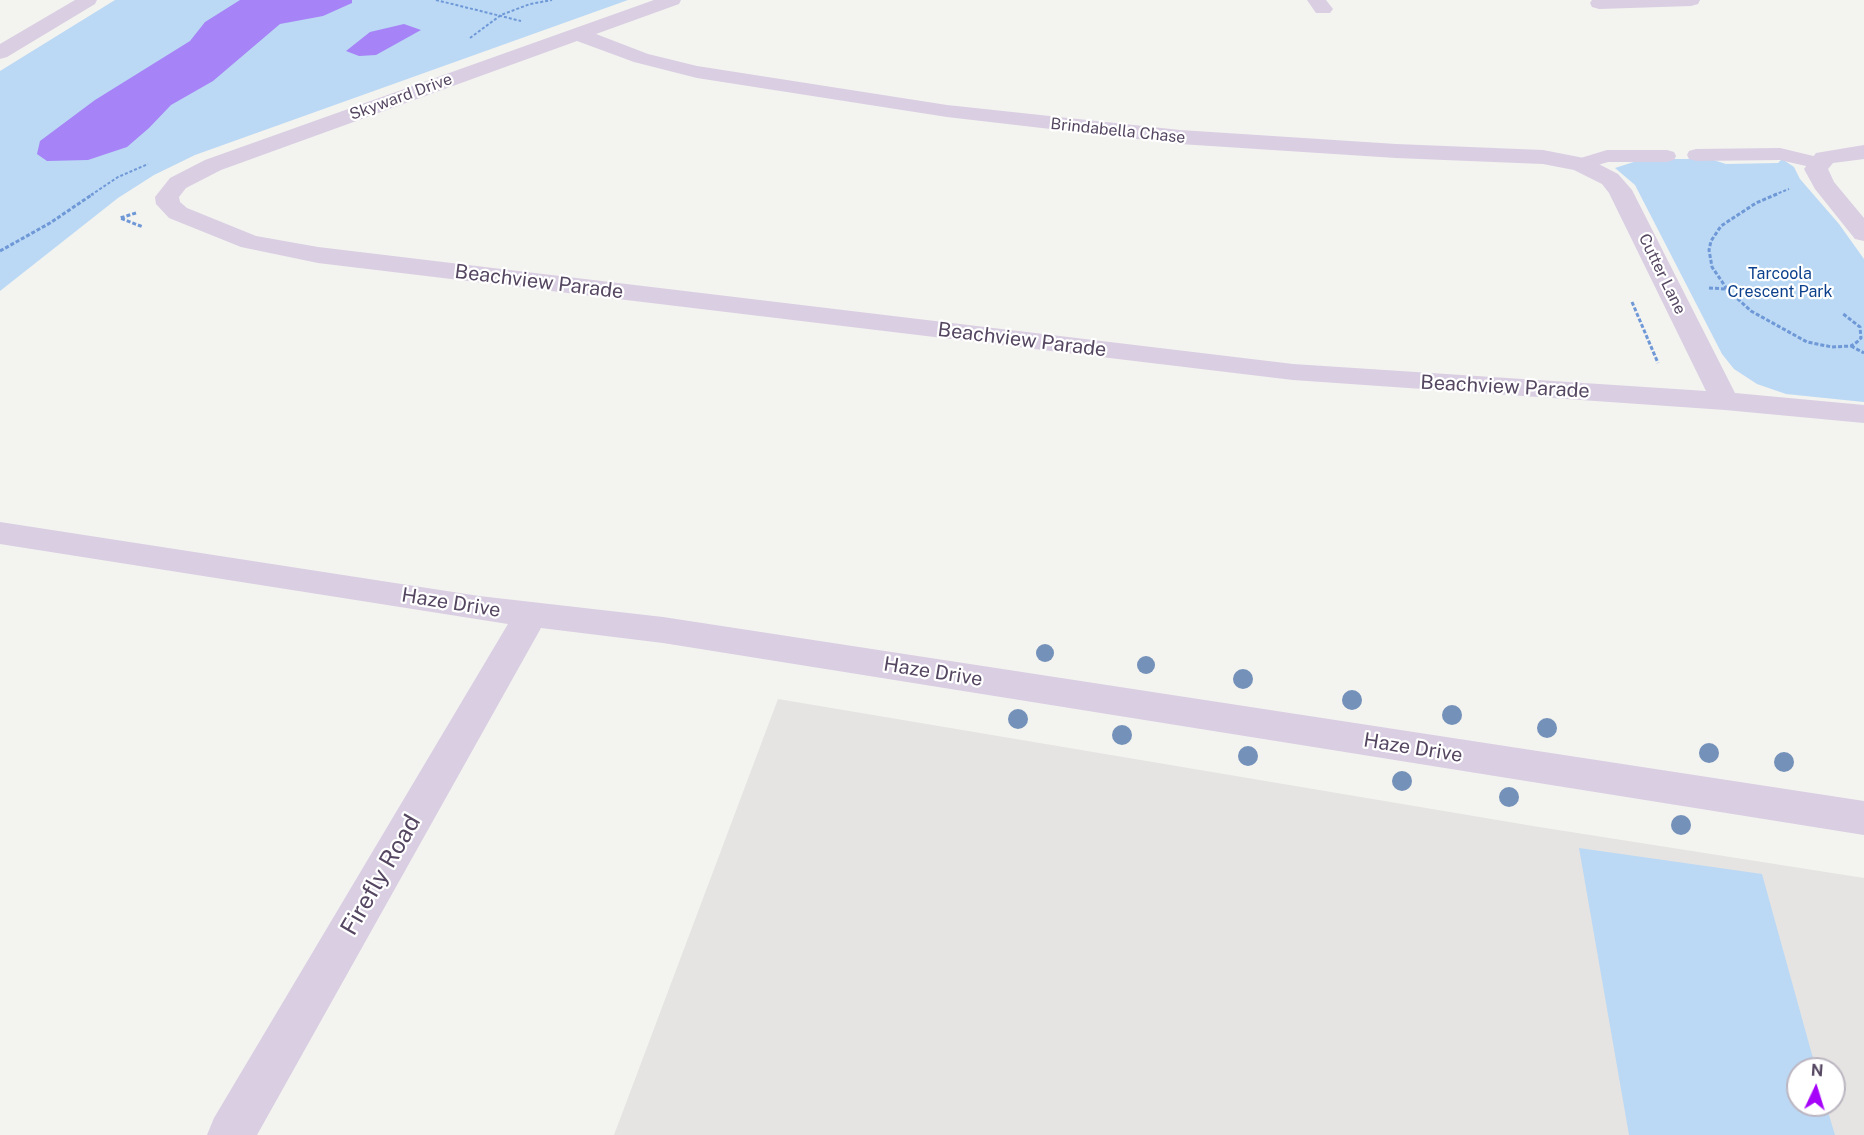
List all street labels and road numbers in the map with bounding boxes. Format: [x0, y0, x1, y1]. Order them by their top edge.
street label: Skyward Drive [347, 70, 455, 124]
street label: Brindabella Chase [1050, 114, 1186, 148]
street label: Cutter Lane [1634, 231, 1690, 317]
street label: Beachview Parade [453, 260, 625, 304]
street label: Beachview Parade [936, 318, 1108, 362]
street label: Beachview Parade [1420, 371, 1590, 403]
street label: Haze Drive [400, 583, 502, 623]
street label: Haze Drive [882, 652, 984, 692]
street label: Haze Drive [1362, 728, 1464, 768]
street label: Firefly Road [335, 810, 427, 940]

